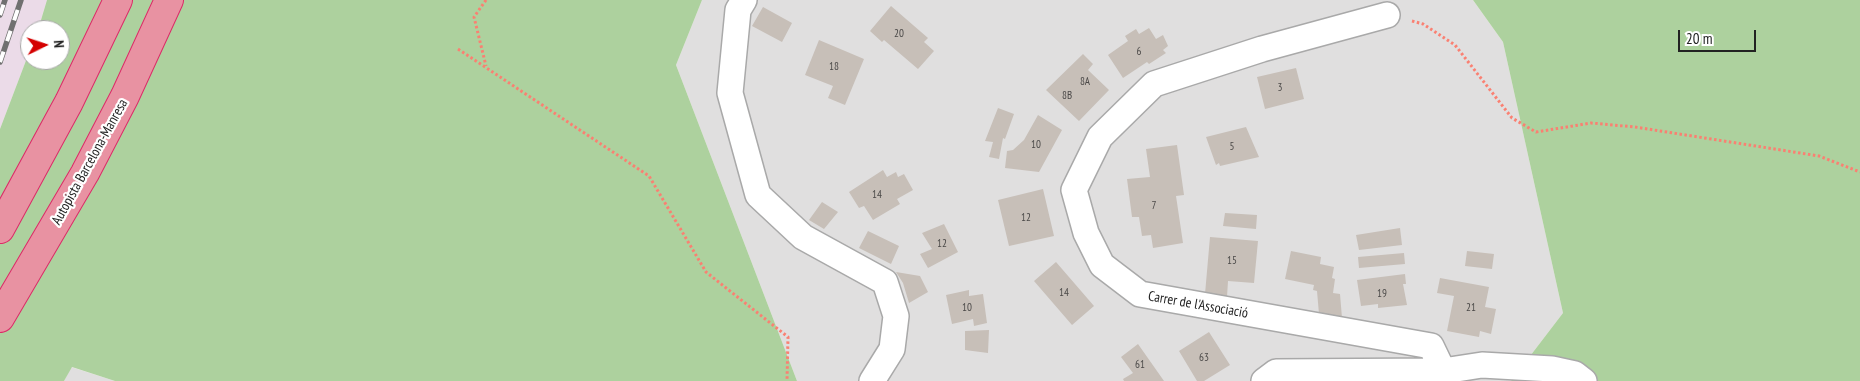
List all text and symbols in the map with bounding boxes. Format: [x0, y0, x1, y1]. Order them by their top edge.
north arrow [20, 20, 70, 70]
scale bar [1680, 20, 1758, 52]
house number: 20 [894, 27, 904, 41]
text: 20 m [1686, 29, 1712, 48]
text: N [50, 40, 68, 48]
house number: 6 [1137, 45, 1141, 59]
house number: 18 [829, 60, 839, 74]
house number: 8A [1080, 75, 1090, 89]
house number: 3 [1278, 81, 1282, 95]
house number: 8B [1062, 89, 1072, 103]
street label: Autopista Barcelona-Manresa [48, 96, 132, 228]
house number: 10 [1031, 138, 1041, 152]
house number: 5 [1230, 140, 1234, 154]
house number: 14 [872, 188, 882, 202]
house number: 7 [1152, 199, 1156, 213]
house number: 12 [1021, 211, 1031, 225]
house number: 12 [937, 237, 947, 251]
house number: 15 [1227, 254, 1237, 268]
house number: 14 [1059, 286, 1069, 300]
house number: 19 [1377, 287, 1387, 301]
street label: Carrer de l'Associació [1147, 288, 1249, 322]
house number: 10 [962, 301, 972, 315]
house number: 21 [1466, 301, 1476, 315]
house number: 63 [1199, 351, 1209, 365]
house number: 61 [1135, 358, 1145, 372]

